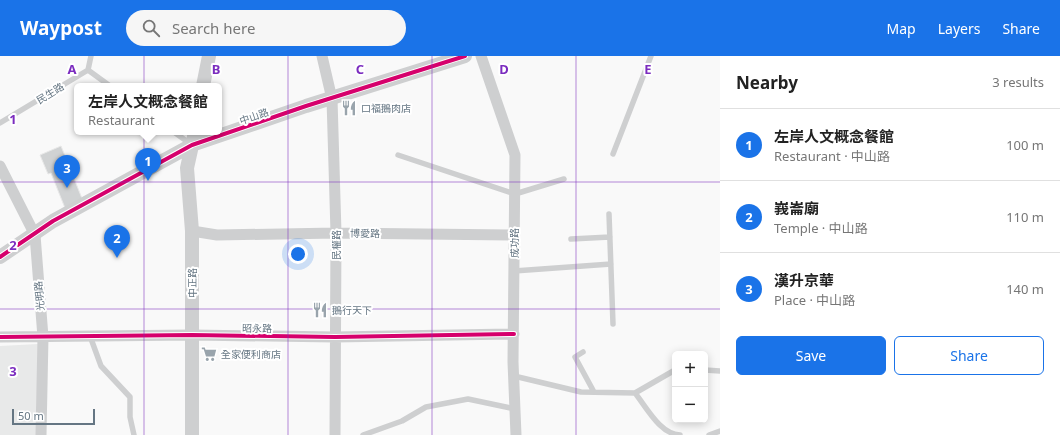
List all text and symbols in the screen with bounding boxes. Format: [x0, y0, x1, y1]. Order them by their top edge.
search box [126, 10, 406, 46]
text: Waypost [20, 15, 102, 41]
icon: search [140, 17, 162, 39]
text: Search here [172, 18, 255, 38]
text: Map [887, 19, 916, 38]
text: Layers [938, 19, 980, 38]
text: Share [1002, 19, 1040, 38]
text: A [68, 60, 77, 78]
text: B [212, 60, 220, 78]
text: C [356, 60, 364, 78]
text: D [499, 60, 509, 78]
text: E [644, 60, 652, 78]
text: Nearby [736, 71, 798, 94]
text: 3 results [992, 73, 1044, 91]
street label: 民生路 [34, 79, 66, 107]
popup [74, 83, 222, 135]
text: 左岸人文概念餐館 [88, 91, 208, 111]
restaurant icon: 口福鵝肉店 [340, 99, 358, 117]
place label: 口福鵝肉店 [361, 101, 411, 115]
street label: 中山路 [238, 104, 270, 128]
text: 1 [9, 110, 17, 128]
text: Restaurant [88, 111, 155, 129]
text: 左岸人文概念餐館 [774, 126, 894, 146]
text: 1 [745, 136, 753, 154]
text: 100 m [1006, 136, 1044, 154]
text: Restaurant · 中山路 [774, 147, 890, 165]
pin: 1 [135, 148, 161, 181]
pin: 3 [54, 155, 80, 188]
text: 峩崙廟 [774, 198, 819, 218]
text: 2 [745, 208, 753, 226]
text: 110 m [1006, 208, 1044, 226]
text: Temple · 中山路 [774, 219, 868, 237]
pin: 2 [104, 225, 130, 258]
street label: 博愛路 [350, 226, 380, 240]
street label: 成功路 [507, 228, 521, 258]
street label: 民權路 [329, 230, 343, 260]
text: 2 [9, 236, 17, 254]
your location [288, 244, 308, 264]
street label: 中正路 [185, 268, 199, 298]
text: 漢升京華 [774, 270, 834, 290]
street label: 光明路 [31, 280, 47, 312]
text: 3 [745, 280, 753, 298]
text: 140 m [1006, 280, 1044, 298]
text: Place · 中山路 [774, 291, 855, 309]
restaurant icon: 鵝行天下 [311, 301, 329, 319]
place label: 鵝行天下 [332, 303, 372, 317]
street label: 昭永路 [242, 321, 272, 335]
button: Save [736, 336, 886, 375]
button: Share [894, 336, 1044, 375]
supermarket icon: 全家便利商店 [200, 345, 218, 363]
place label: 全家便利商店 [221, 347, 281, 361]
map controls [672, 351, 708, 423]
button: + [672, 351, 708, 387]
text: 3 [9, 362, 17, 380]
button: − [672, 387, 708, 423]
scale bar [12, 407, 95, 426]
text: 50 m [18, 408, 44, 423]

